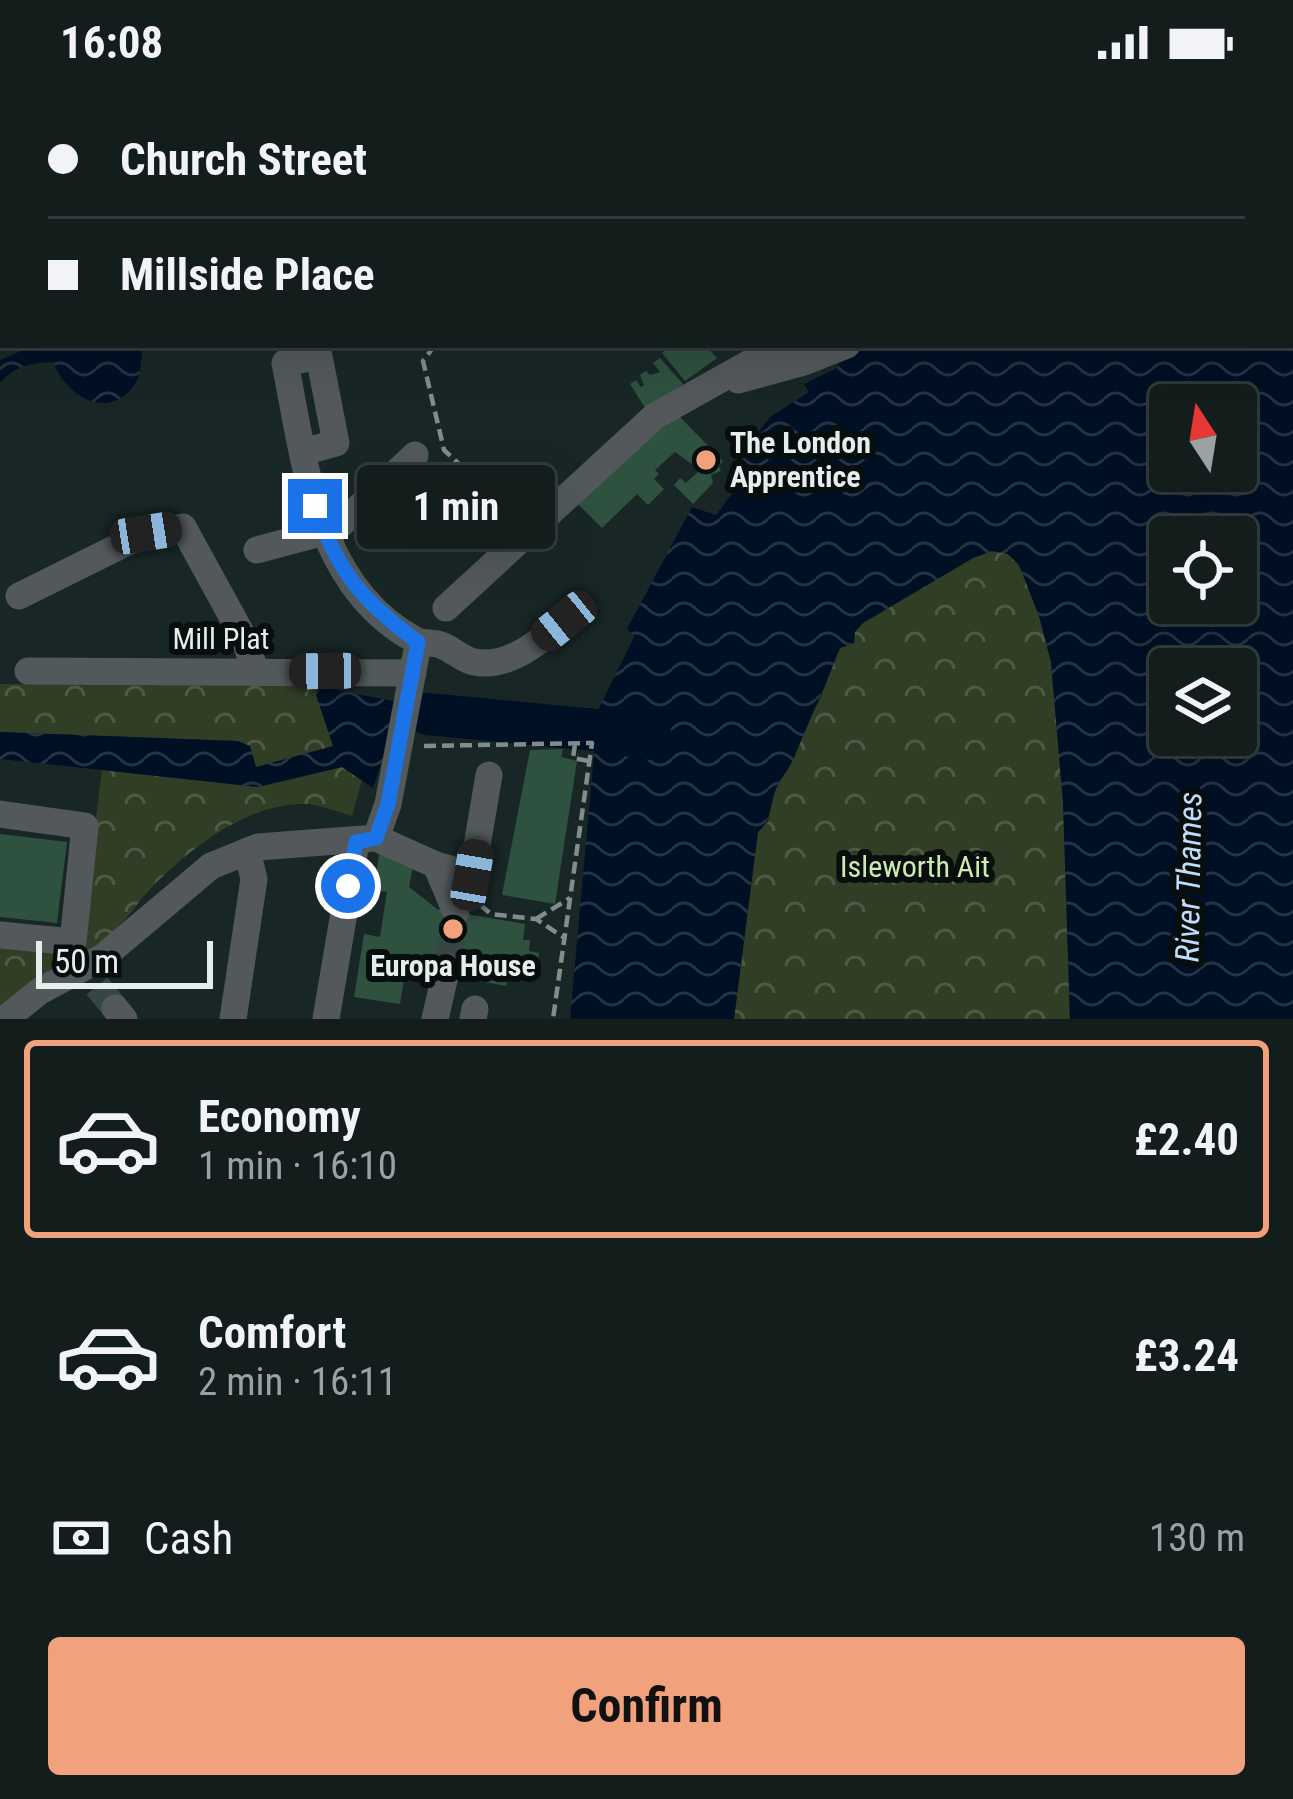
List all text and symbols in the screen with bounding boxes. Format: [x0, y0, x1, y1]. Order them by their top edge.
text: 16:08 [60, 16, 163, 69]
text: Church Street [120, 133, 367, 186]
text: Millside Place [120, 248, 374, 301]
north arrow [1149, 384, 1257, 492]
map controls [1149, 384, 1257, 756]
place label: The London Apprentice [730, 425, 871, 494]
marker: The London Apprentice [693, 447, 719, 473]
callout: 1 min [357, 464, 555, 548]
route end [288, 479, 342, 533]
text: 1 min [413, 484, 499, 530]
car [108, 510, 184, 556]
button: locate [1149, 516, 1257, 624]
car [525, 584, 603, 658]
street label: Mill Plat [173, 621, 269, 656]
button: layers [1149, 648, 1257, 756]
car [289, 652, 361, 690]
water label: River Thames [1168, 791, 1209, 963]
car [448, 836, 496, 914]
park label: Isleworth Ait [840, 849, 990, 884]
route start [321, 859, 375, 913]
marker: Europa House [440, 916, 466, 942]
scale bar [36, 935, 213, 988]
text: 50 m [54, 942, 119, 981]
place label: Europa House [370, 948, 536, 983]
icon: car [54, 1085, 162, 1193]
text: Economy [198, 1090, 361, 1143]
text: £2.40 [1134, 1113, 1239, 1166]
text: 1 min · 16:10 [198, 1143, 397, 1189]
icon: car [54, 1301, 162, 1409]
text: Comfort [198, 1306, 346, 1359]
text: £3.24 [1134, 1329, 1239, 1382]
text: 2 min · 16:11 [198, 1359, 397, 1405]
icon: cash [48, 1505, 114, 1571]
text: Cash [144, 1512, 233, 1565]
text: 130 m [1149, 1515, 1245, 1561]
button: Confirm [48, 1637, 1245, 1775]

